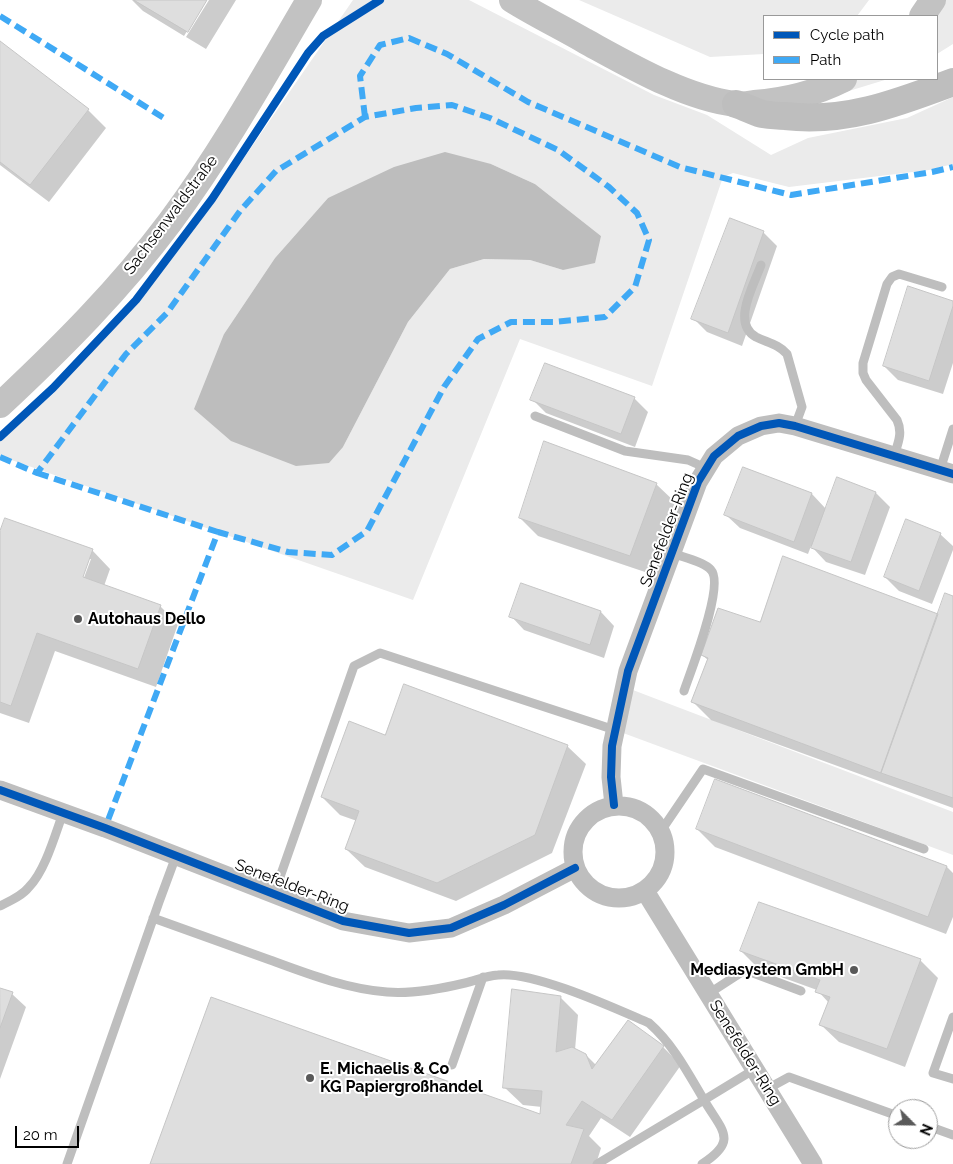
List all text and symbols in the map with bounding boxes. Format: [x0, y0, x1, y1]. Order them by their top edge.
legend [763, 15, 938, 80]
text: Cycle path [810, 26, 884, 44]
text: Path [810, 51, 841, 69]
street label: Sachsenwaldstraße [120, 152, 222, 278]
street label: Senefelder-Ring [636, 470, 698, 590]
place label: Autohaus Dello [88, 609, 206, 629]
marker: Autohaus Dello [72, 613, 84, 625]
street label: Senefelder-Ring [232, 855, 352, 917]
place label: Mediasystem GmbH [690, 960, 844, 980]
marker: Mediasystem GmbH [848, 964, 860, 976]
street label: Senefelder-Ring [705, 997, 785, 1109]
place label: E. Michaelis & Co KG Papiergroßhandel [320, 1059, 483, 1097]
marker: E. Michaelis & Co KG Papiergroßhandel [304, 1072, 316, 1084]
north arrow [888, 1099, 938, 1149]
scale bar [18, 1116, 81, 1148]
text: N [916, 1121, 935, 1138]
text: 20 m [23, 1126, 58, 1144]

